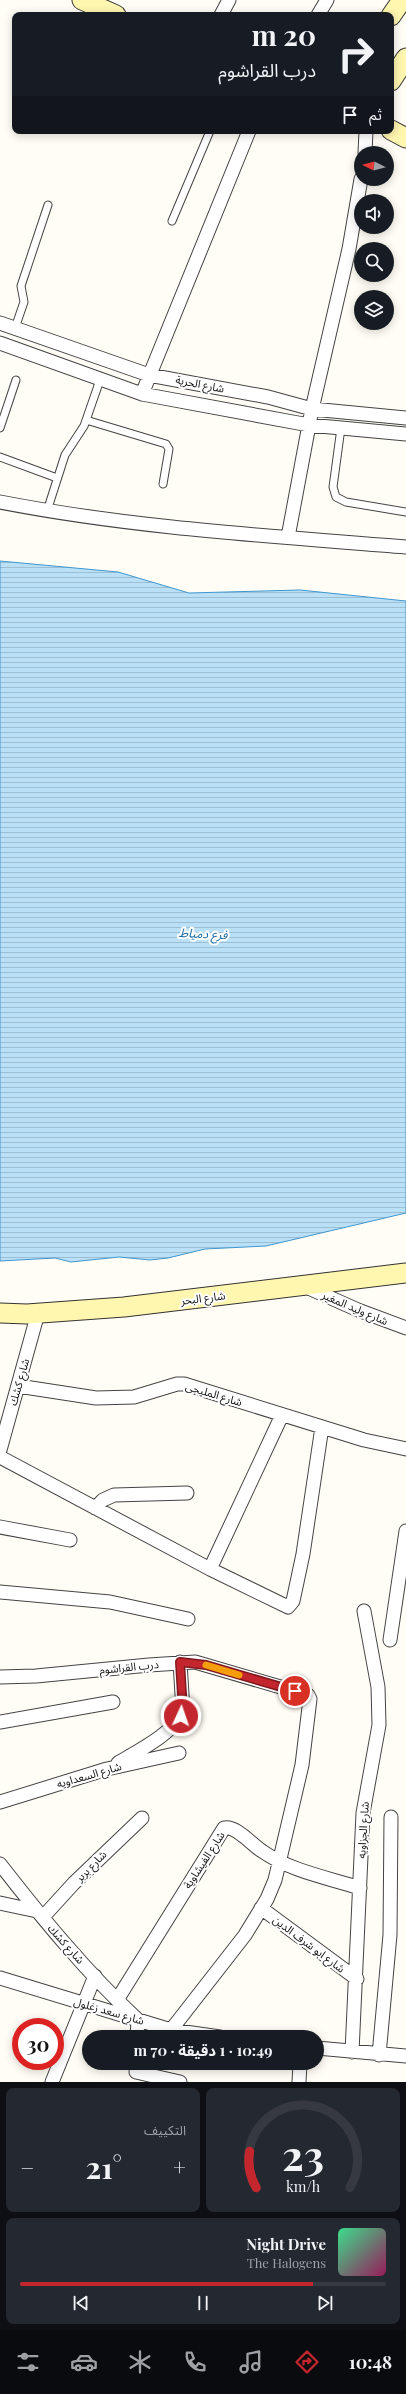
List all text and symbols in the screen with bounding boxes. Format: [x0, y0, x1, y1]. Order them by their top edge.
text: 20 m [251, 16, 316, 53]
icon: right [330, 28, 382, 80]
text: درب القراشوم [218, 58, 316, 82]
icon: arrive [339, 104, 361, 126]
text: ثم [369, 104, 382, 124]
north arrow [354, 146, 394, 186]
map controls [354, 146, 394, 330]
button: sound [354, 194, 394, 234]
button: search [354, 242, 394, 282]
button: layers [354, 290, 394, 330]
street label: شارع الحرية [174, 371, 226, 397]
water label: فرع دمياط [178, 924, 228, 944]
street label: شارع وليد المغير [318, 1286, 391, 1329]
street label: شارع البحر [179, 1287, 227, 1309]
street label: شارع كشك [5, 1356, 33, 1407]
street label: شارع المليجى [184, 1378, 245, 1410]
street label: درب القراشوم [98, 1656, 160, 1678]
pin [278, 1674, 312, 1708]
icon: arrive [284, 1680, 306, 1702]
position arrow [160, 1695, 202, 1737]
street label: شارع السعداويه [55, 1758, 124, 1792]
street label: شارع الجزاويه [353, 1801, 373, 1859]
street label: شارع الفيشاوية [180, 1828, 229, 1892]
street label: شارع بربر [71, 1846, 111, 1886]
street label: شارع ابو شرف الدين [270, 1912, 349, 1977]
street label: شارع كشك [44, 1921, 88, 1968]
street label: شارع سعد زغلول [72, 1993, 146, 2029]
speed limit sign: 30 [12, 2018, 64, 2070]
text: 10:49 · 1 دقيقة · 70 m [134, 2040, 272, 2060]
text: التكييف [144, 2121, 186, 2138]
text: 23 [282, 2126, 324, 2181]
text: 21° [85, 2147, 122, 2187]
text: − [20, 2152, 34, 2182]
text: + [173, 2152, 186, 2182]
text: km/h [286, 2177, 321, 2196]
text: Night Drive [246, 2234, 326, 2254]
text: The Halogens [247, 2254, 326, 2271]
icon: previous [70, 2292, 92, 2314]
icon: pause [192, 2292, 214, 2314]
icon: next [314, 2292, 336, 2314]
icon: filters [14, 2348, 42, 2376]
icon: car [70, 2348, 98, 2376]
icon: climate [126, 2348, 154, 2376]
icon: phone [181, 2348, 209, 2376]
icon: music [237, 2348, 265, 2376]
icon: directions [293, 2348, 321, 2376]
text: 10:48 [349, 2350, 392, 2374]

